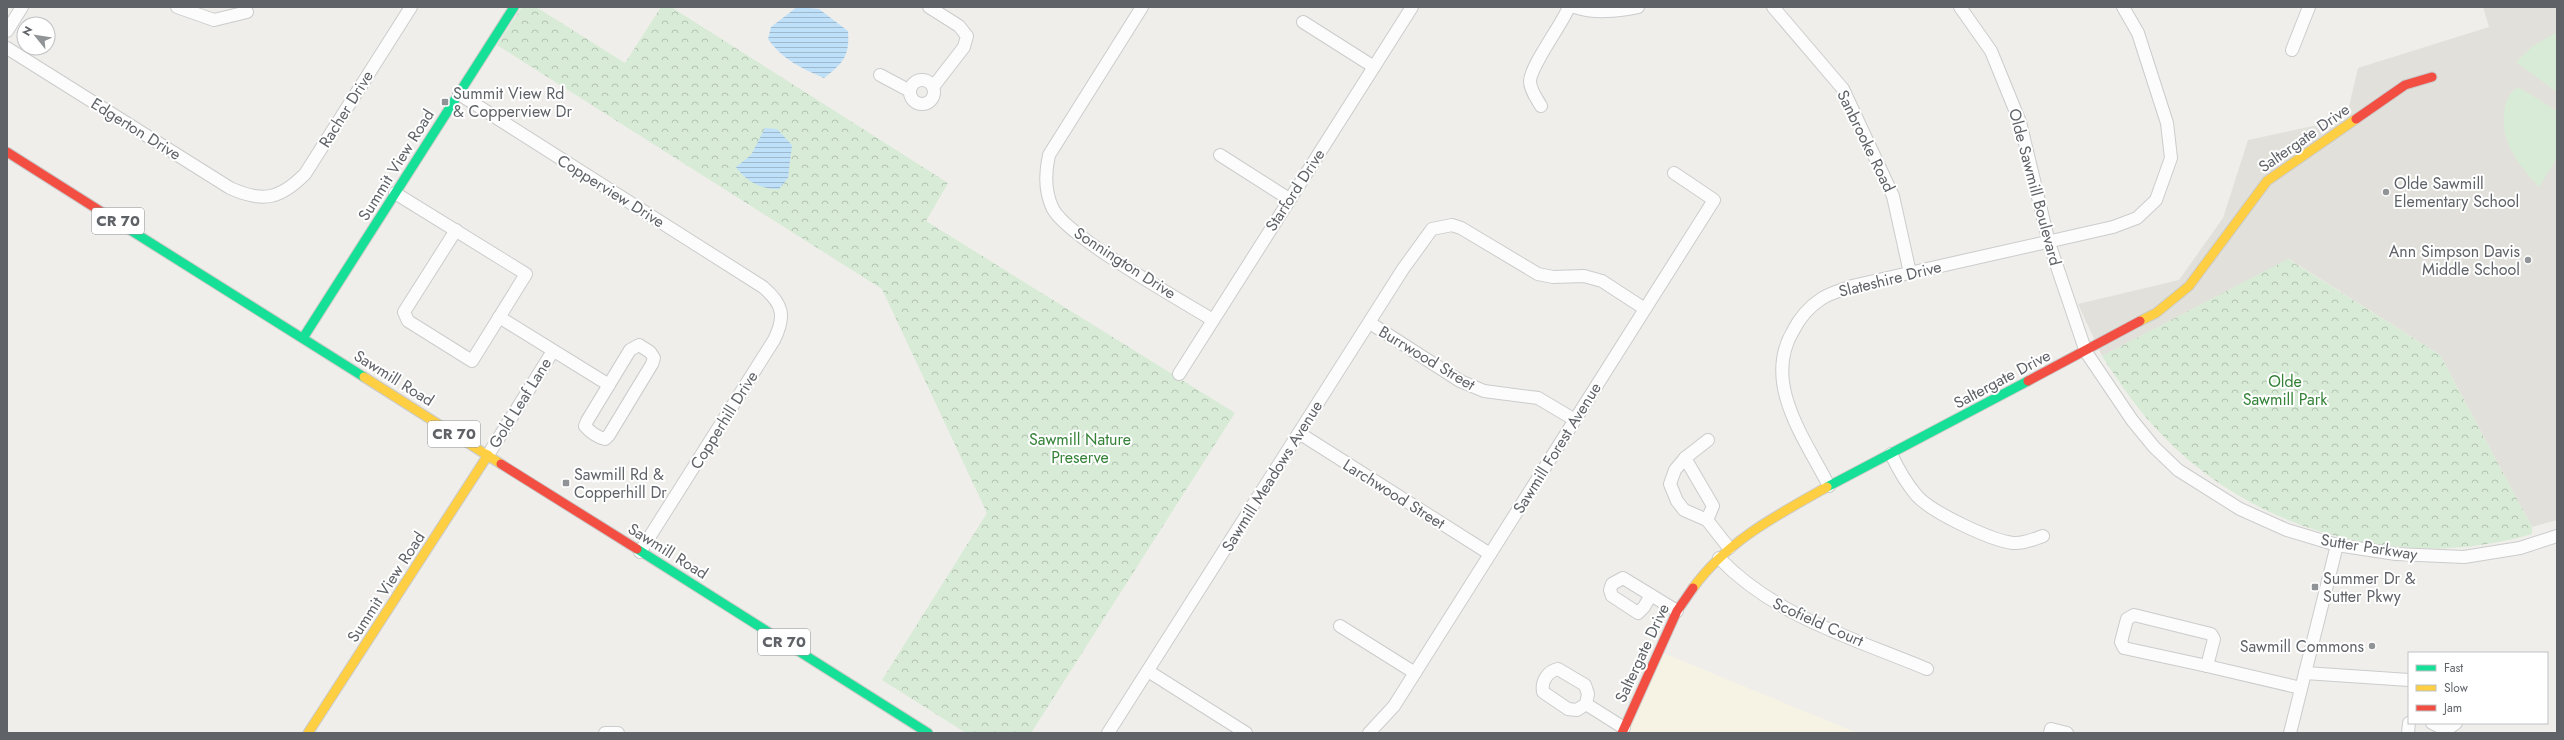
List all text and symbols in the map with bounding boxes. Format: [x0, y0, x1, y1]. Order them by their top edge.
north arrow [16, 16, 56, 56]
text: N [18, 23, 36, 39]
street label: Racher Drive [313, 66, 379, 152]
place label: Summit View Rd & Copperview Dr [453, 82, 573, 123]
street label: Sanbrooke Road [1831, 86, 1901, 196]
street label: Edgerton Drive [87, 92, 185, 166]
marker: Summit View Rd & Copperview Dr [440, 97, 450, 107]
street label: Saltergate Drive [2254, 98, 2354, 178]
street label: Summit View Road [352, 105, 440, 225]
street label: Olde Sawmill Boulevard [2003, 106, 2067, 268]
street label: Starford Drive [1260, 144, 1330, 236]
street label: Copperview Drive [553, 149, 669, 233]
place label: Olde Sawmill Elementary School [2394, 172, 2519, 213]
marker: Olde Sawmill Elementary School [2381, 187, 2391, 197]
road number: CR 70 [92, 208, 144, 234]
street label: Sonnington Drive [1070, 221, 1180, 305]
place label: Ann Simpson Davis Middle School [2389, 240, 2520, 281]
street label: Slateshire Drive [1836, 255, 1944, 303]
marker: Ann Simpson Davis Middle School [2523, 255, 2533, 265]
street label: Burrwood Street [1374, 320, 1480, 396]
street label: Sawmill Road [349, 344, 439, 412]
street label: Saltergate Drive [1949, 344, 2055, 414]
street label: Gold Leaf Lane [483, 353, 557, 453]
street label: Copperhill Drive [685, 366, 763, 474]
park label: Olde Sawmill Park [2243, 370, 2328, 411]
street label: Sawmill Forest Avenue [1507, 378, 1607, 518]
street label: Sawmill Meadows Avenue [1216, 396, 1328, 556]
road number: CR 70 [428, 421, 480, 447]
park label: Sawmill Nature Preserve [1029, 428, 1131, 469]
street label: Larchwood Street [1339, 453, 1450, 535]
place label: Sawmill Rd & Copperhill Dr [574, 463, 667, 504]
marker: Sawmill Rd & Copperhill Dr [561, 478, 571, 488]
street label: Sawmill Road [623, 517, 713, 585]
street label: Summit View Road [342, 527, 430, 647]
street label: Sutter Parkway [2319, 528, 2420, 566]
place label: Summer Dr & Sutter Pkwy [2323, 567, 2416, 608]
marker: Summer Dr & Sutter Pkwy [2310, 582, 2320, 592]
street label: Scofield Court [1769, 592, 1867, 652]
street label: Saltergate Drive [1609, 600, 1675, 706]
road number: CR 70 [758, 629, 810, 655]
place label: Sawmill Commons [2240, 635, 2364, 658]
marker: Sawmill Commons [2367, 641, 2377, 651]
legend [2408, 652, 2548, 724]
text: Fast [2444, 659, 2463, 677]
text: Slow [2444, 679, 2469, 697]
text: Jam [2442, 699, 2462, 717]

